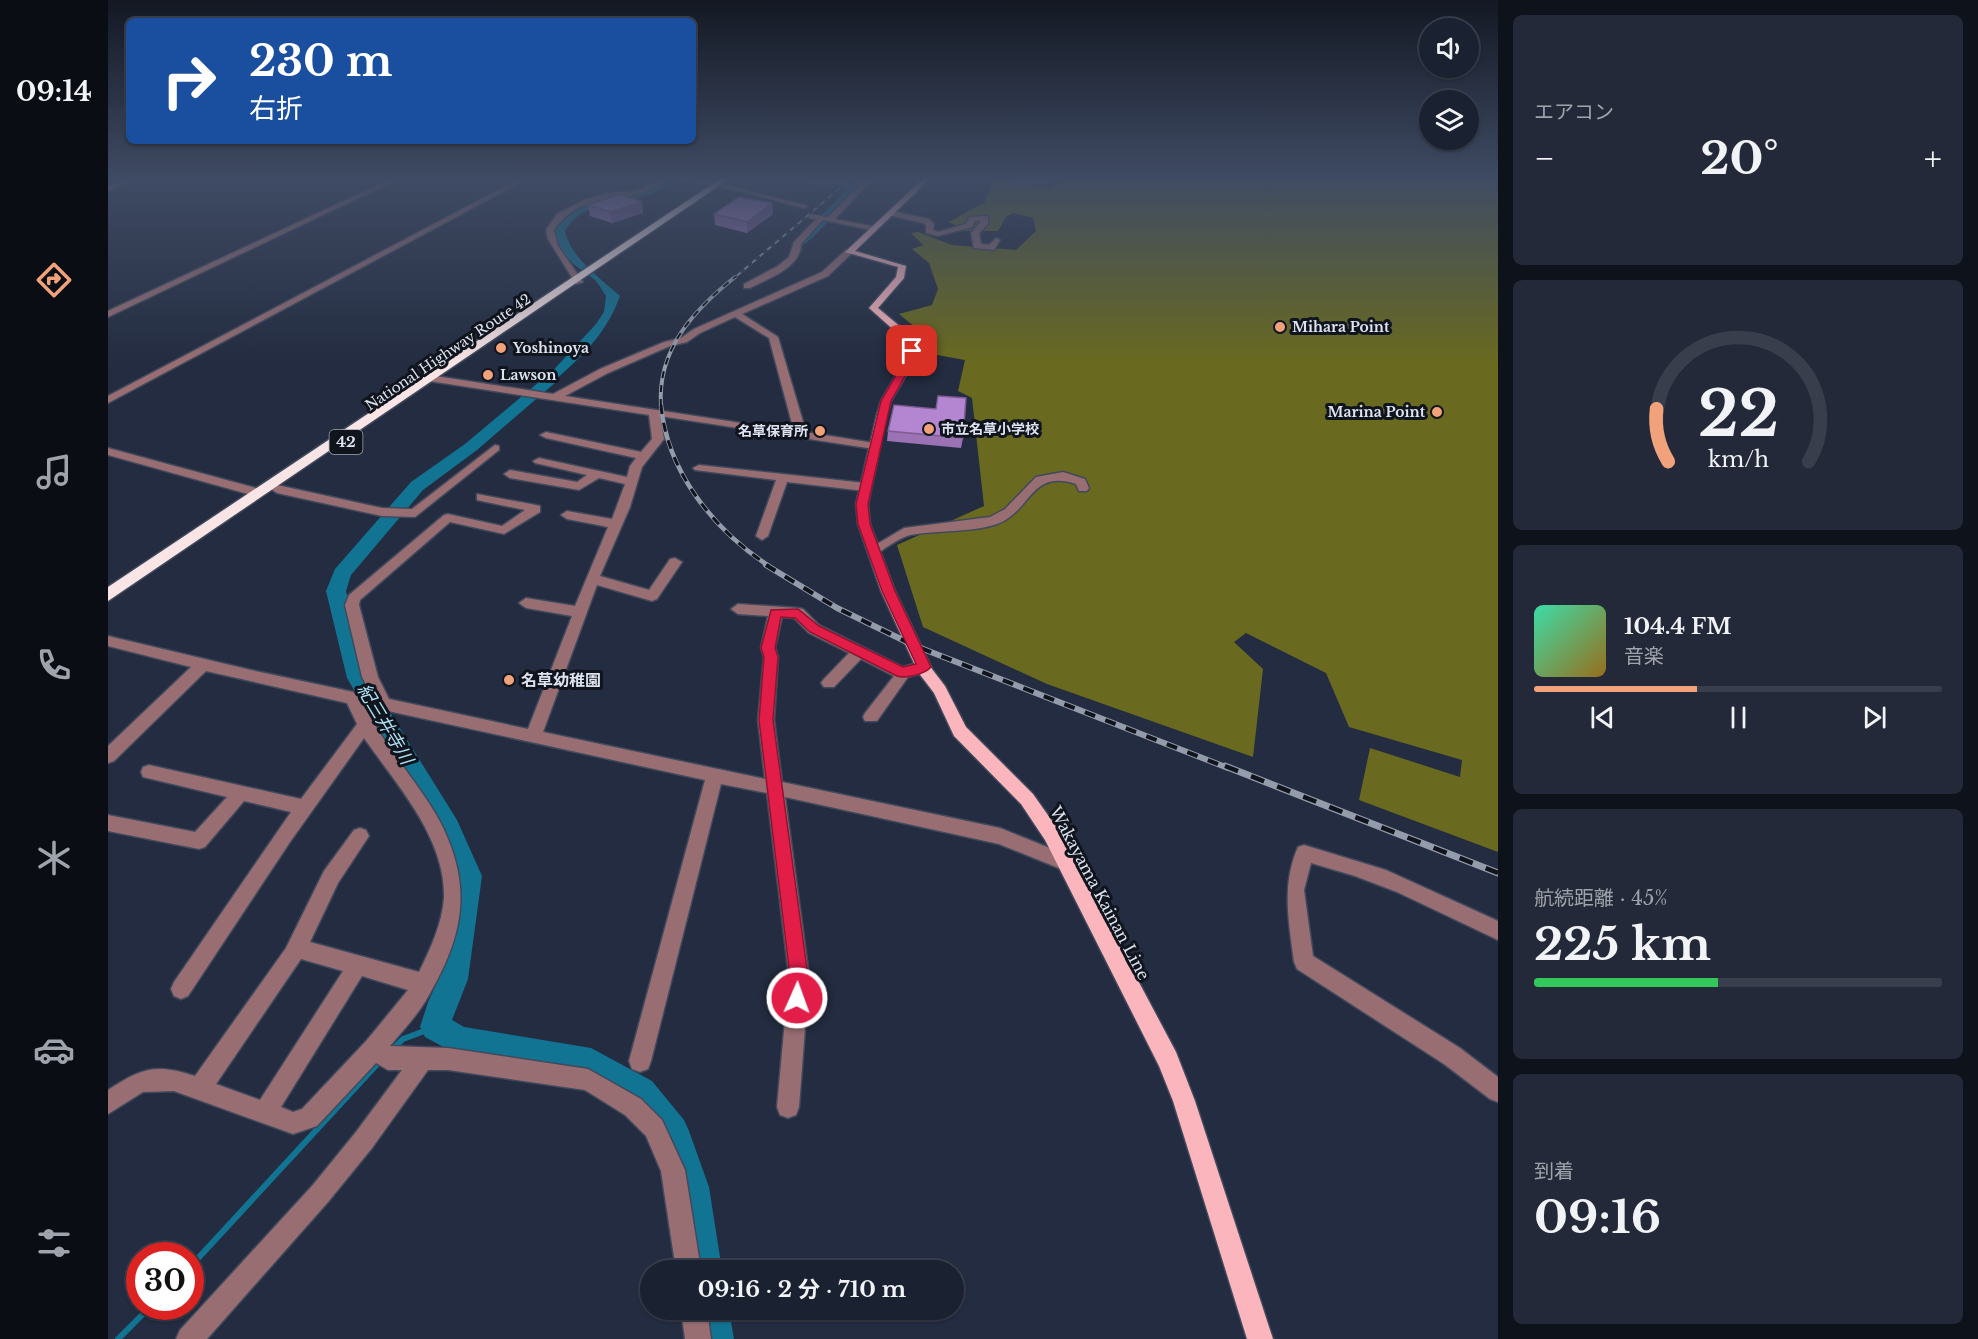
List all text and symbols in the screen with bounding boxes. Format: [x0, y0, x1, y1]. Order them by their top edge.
map controls [1419, 18, 1479, 150]
button: sound [1419, 18, 1479, 78]
text: 230 m [249, 35, 392, 87]
icon: right [150, 42, 228, 120]
text: 09:14 [16, 75, 92, 108]
button: layers [1419, 90, 1479, 150]
text: 右折 [249, 92, 303, 125]
text: エアコン [1534, 100, 1614, 124]
text: 20° [1700, 130, 1779, 186]
text: − [1534, 138, 1555, 179]
text: + [1924, 138, 1942, 179]
icon: directions [33, 259, 75, 301]
street label: National Highway Route 42 [362, 290, 534, 414]
place label: Mihara Point [1292, 318, 1390, 336]
marker: Mihara Point [1273, 320, 1287, 334]
pin [886, 325, 937, 376]
icon: arrive [895, 334, 928, 367]
place label: Yoshinoya [512, 339, 589, 357]
marker: Yoshinoya [494, 341, 508, 355]
place label: Lawson [500, 366, 557, 384]
marker: Lawson [481, 368, 495, 382]
text: 22 [1697, 375, 1779, 453]
place label: Marina Point [1327, 403, 1426, 421]
marker: Marina Point [1430, 405, 1444, 419]
place label: 市立名草小学校 [941, 420, 1039, 438]
place label: 名草保育所 [738, 422, 808, 440]
marker: 市立名草小学校 [922, 422, 936, 436]
marker: 名草保育所 [813, 424, 827, 438]
road number: 42 [330, 430, 362, 454]
text: km/h [1708, 446, 1769, 473]
icon: music [33, 451, 75, 493]
text: 104.4 FM [1624, 613, 1731, 640]
icon: phone [33, 644, 75, 686]
text: 音楽 [1624, 644, 1664, 668]
place label: 名草幼稚園 [521, 670, 601, 690]
marker: 名草幼稚園 [502, 673, 516, 687]
water label: 紀三井寺川 [352, 680, 419, 770]
icon: previous [1586, 701, 1619, 734]
icon: pause [1722, 701, 1755, 734]
icon: next [1858, 701, 1891, 734]
street label: Wakayama Kainan Line [1045, 802, 1154, 983]
icon: climate [33, 837, 75, 879]
text: 航続距離 · 45% [1534, 886, 1668, 910]
text: 225 km [1534, 916, 1711, 972]
position arrow [765, 966, 829, 1030]
icon: car [33, 1029, 75, 1071]
text: 到着 [1534, 1159, 1574, 1183]
text: 09:16 [1534, 1189, 1661, 1245]
icon: filters [33, 1222, 75, 1264]
speed limit sign: 30 [126, 1242, 204, 1320]
text: 09:16 · 2 分 · 710 m [698, 1276, 906, 1303]

